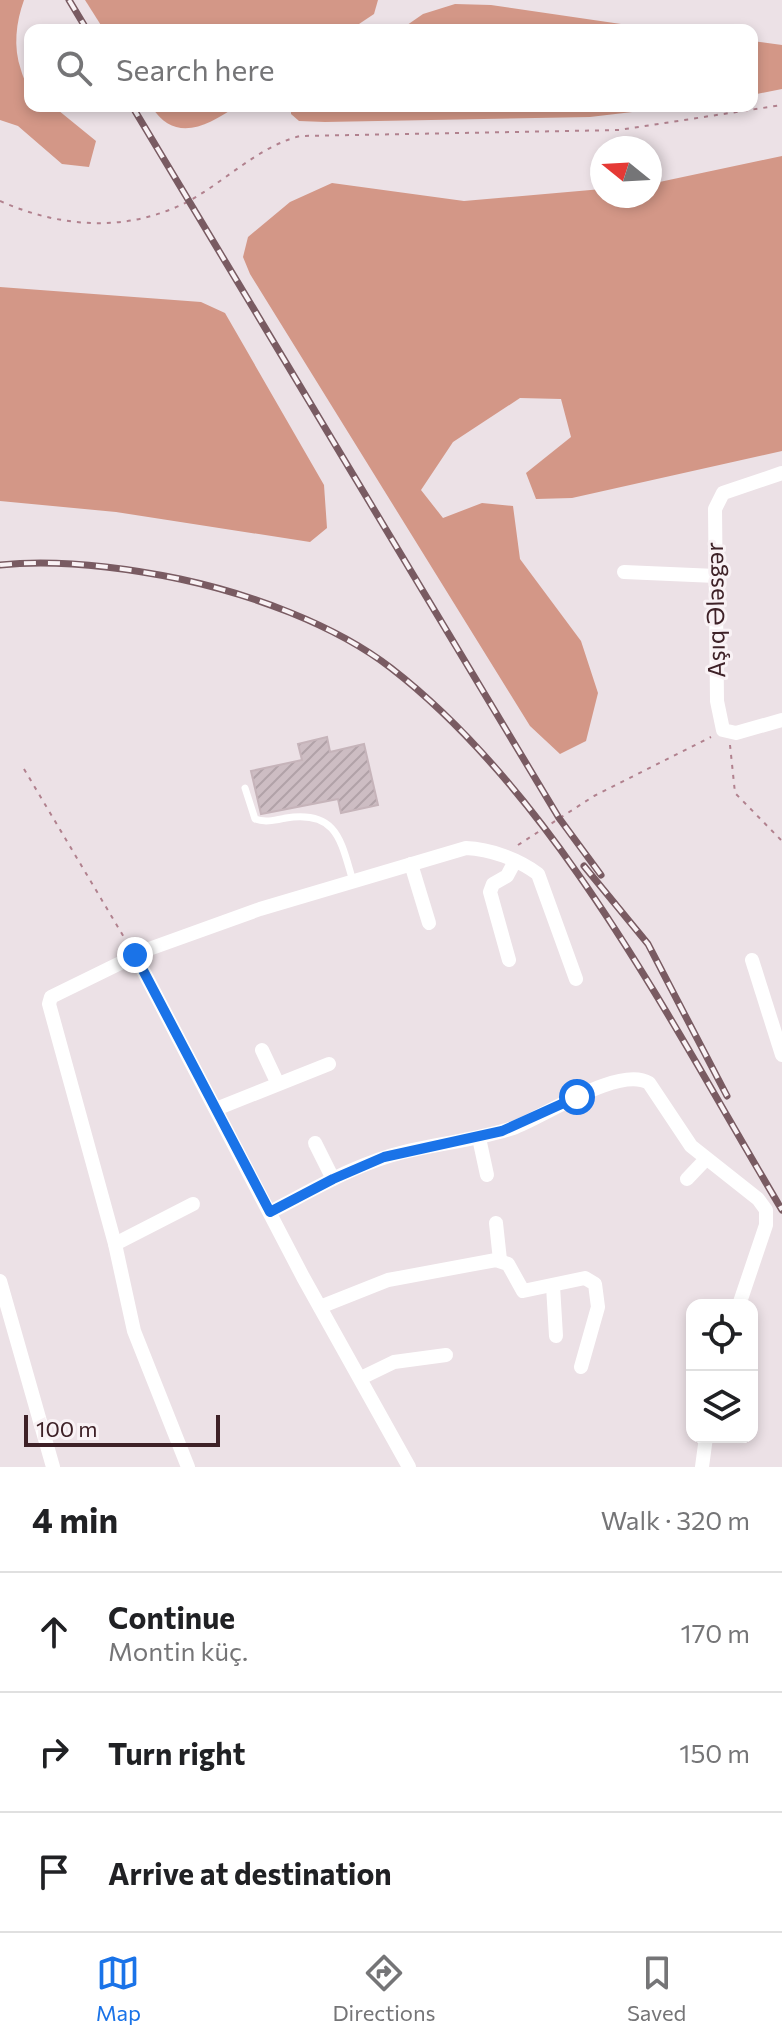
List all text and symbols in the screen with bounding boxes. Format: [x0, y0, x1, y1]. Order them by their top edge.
search box [24, 24, 758, 112]
icon: search [52, 46, 96, 90]
text: Search here [116, 50, 275, 87]
north arrow [590, 136, 662, 208]
street label: Aşıq Ələsgər [699, 542, 730, 678]
route end [117, 937, 153, 973]
route start [559, 1079, 595, 1115]
map controls [686, 1299, 758, 1443]
button: locate [686, 1299, 758, 1371]
button: layers [686, 1371, 758, 1443]
scale bar [24, 1411, 220, 1447]
text: 100 m [36, 1415, 98, 1442]
text: 4 min [32, 1498, 118, 1540]
text: Walk · 320 m [601, 1504, 750, 1535]
text: Continue [108, 1598, 235, 1635]
icon: ahead [32, 1610, 76, 1654]
text: 170 m [681, 1617, 750, 1648]
text: Montin küç. [108, 1635, 248, 1666]
icon: right [32, 1730, 76, 1774]
text: Turn right [108, 1734, 245, 1771]
text: 150 m [679, 1737, 750, 1768]
icon: arrive [32, 1850, 76, 1894]
text: Arrive at destination [108, 1854, 392, 1891]
tab: Map [96, 1951, 141, 2026]
tab: Directions [332, 1951, 436, 2026]
tab: Saved [627, 1951, 686, 2026]

